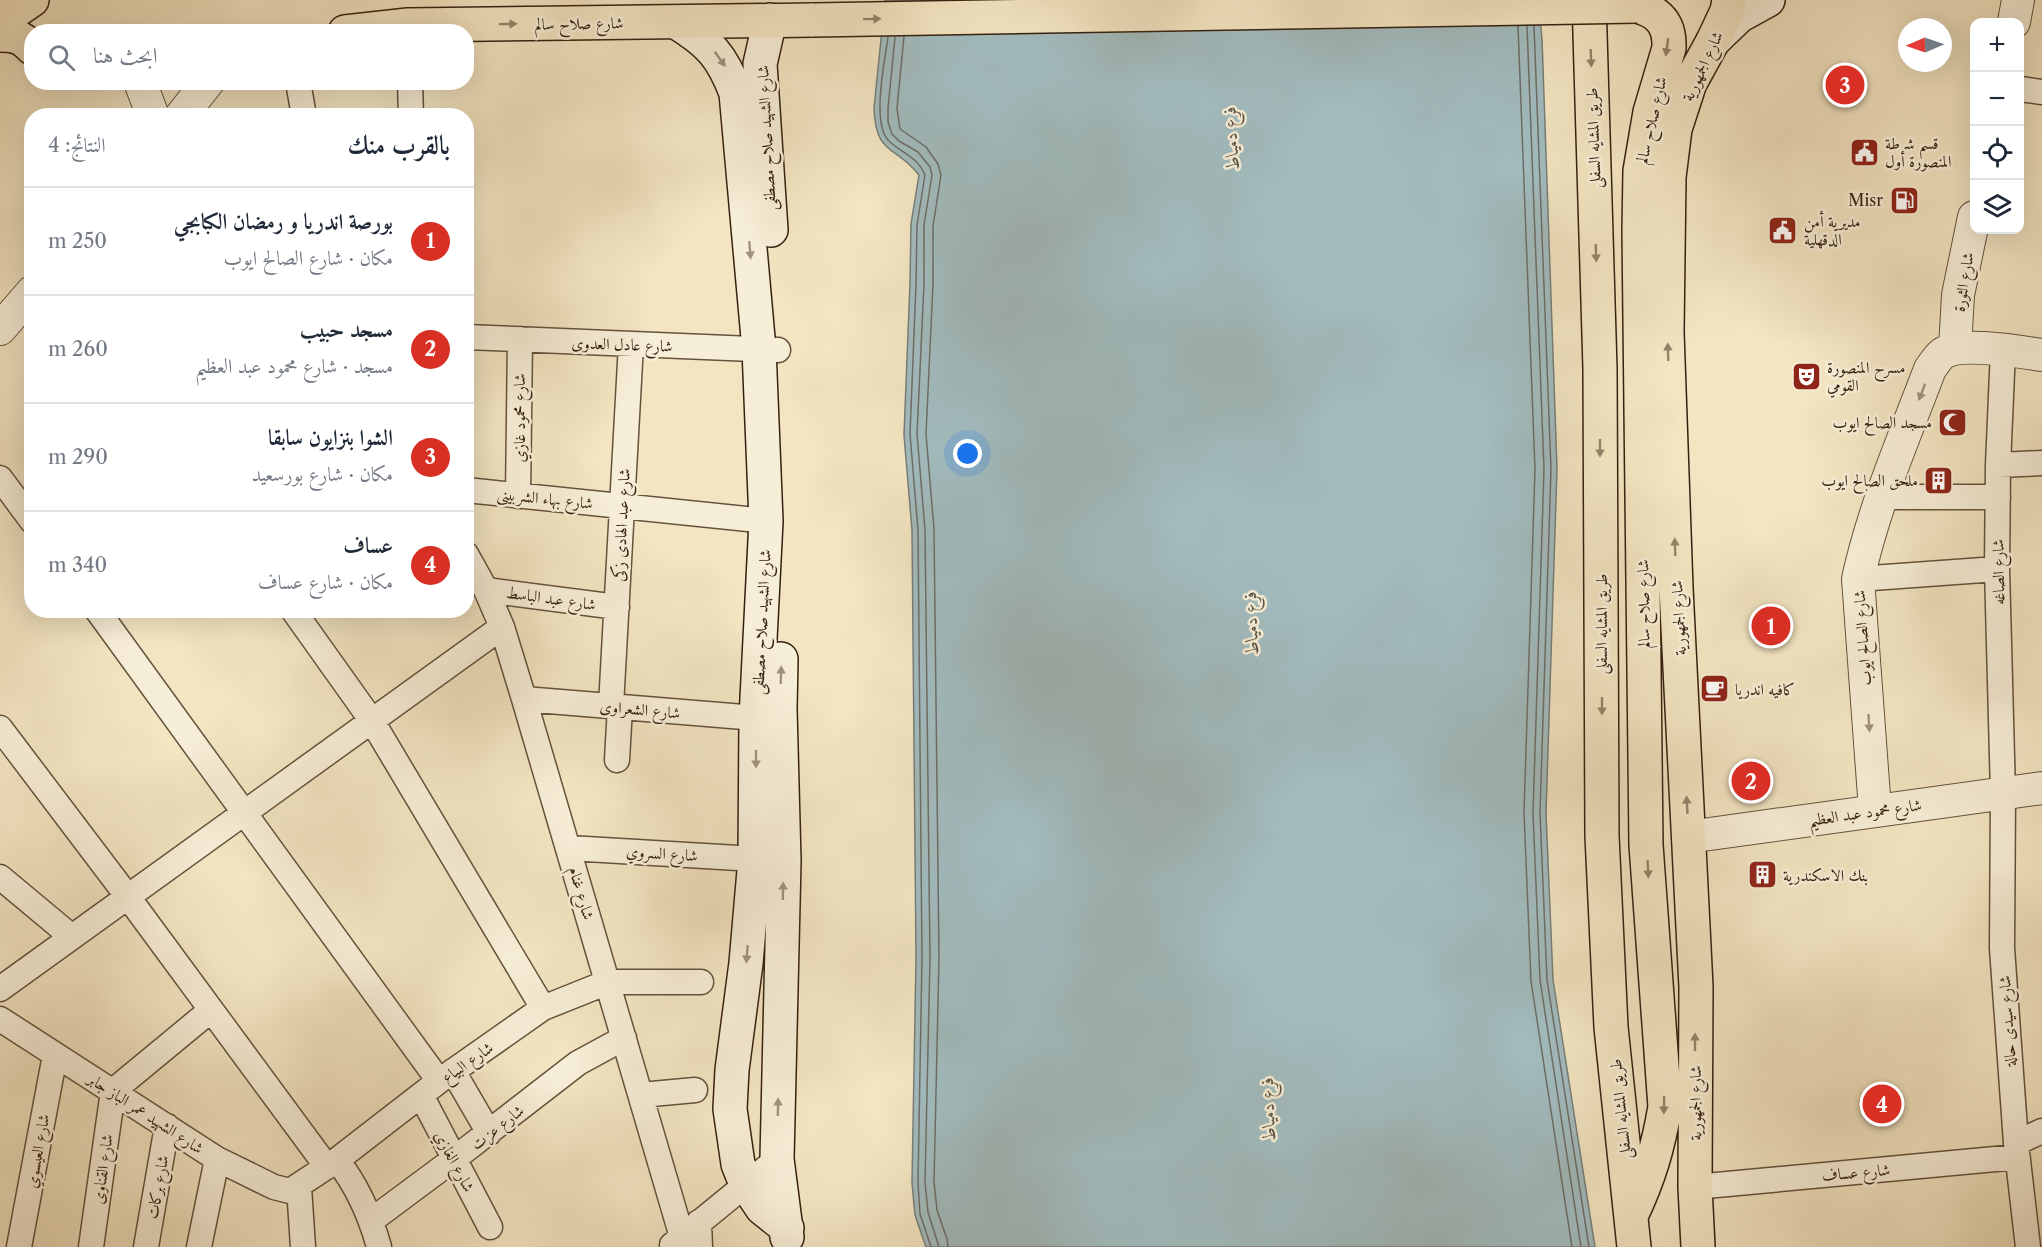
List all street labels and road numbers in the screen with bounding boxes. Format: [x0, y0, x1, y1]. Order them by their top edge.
street label: شارع صلاح سالم [534, 12, 624, 39]
street label: شارع الجمهورية [1677, 28, 1731, 106]
street label: شارع الشهيد صلاح مصطفى [752, 65, 785, 211]
street label: شارع صلاح سالم [1631, 74, 1676, 167]
street label: طريق المشايه السفلى [1581, 87, 1607, 189]
street label: شارع الثورة [1948, 251, 1982, 314]
street label: شارع عادل العدوى [571, 332, 673, 360]
street label: شارع محمود غازي [509, 373, 533, 463]
street label: شارع عبد الهادى زكى [608, 468, 638, 582]
street label: شارع بهاء الشربينى [496, 483, 594, 517]
street label: شارع الصاغه [1987, 539, 2013, 605]
street label: شارع الشهيد صلاح مصطفى [747, 549, 780, 695]
street label: شارع صلاح سالم [1632, 559, 1659, 649]
street label: طريق المشايه السفلى [1591, 574, 1613, 674]
street label: شارع الجمهورية [1666, 580, 1694, 656]
street label: شارع عبد الباسط [504, 582, 597, 618]
street label: شارع الصالح ايوب [1849, 589, 1879, 686]
street label: شارع الشعراوى [599, 696, 681, 726]
street label: شارع محمود عبد العظيم [1807, 794, 1924, 837]
street label: شارع السروي [625, 841, 699, 869]
street label: شارع غنام [560, 864, 599, 923]
street label: شارع سيدى حالة [1994, 975, 2024, 1068]
street label: شارع البياع [437, 1037, 499, 1090]
street label: طريق المشايه السفلى [1605, 1058, 1637, 1160]
street label: شارع الجمهورية [1685, 1065, 1709, 1141]
street label: شارع الشهيد عمر الباز جابر [81, 1067, 208, 1161]
street label: شارع عزت [466, 1100, 530, 1157]
street label: شارع العيسوي [21, 1112, 57, 1190]
street label: شارع الغازي [427, 1127, 479, 1197]
street label: شارع القناوى [87, 1133, 121, 1206]
street label: شارع بركات [142, 1153, 176, 1221]
street label: شارع عساف [1821, 1159, 1891, 1189]

